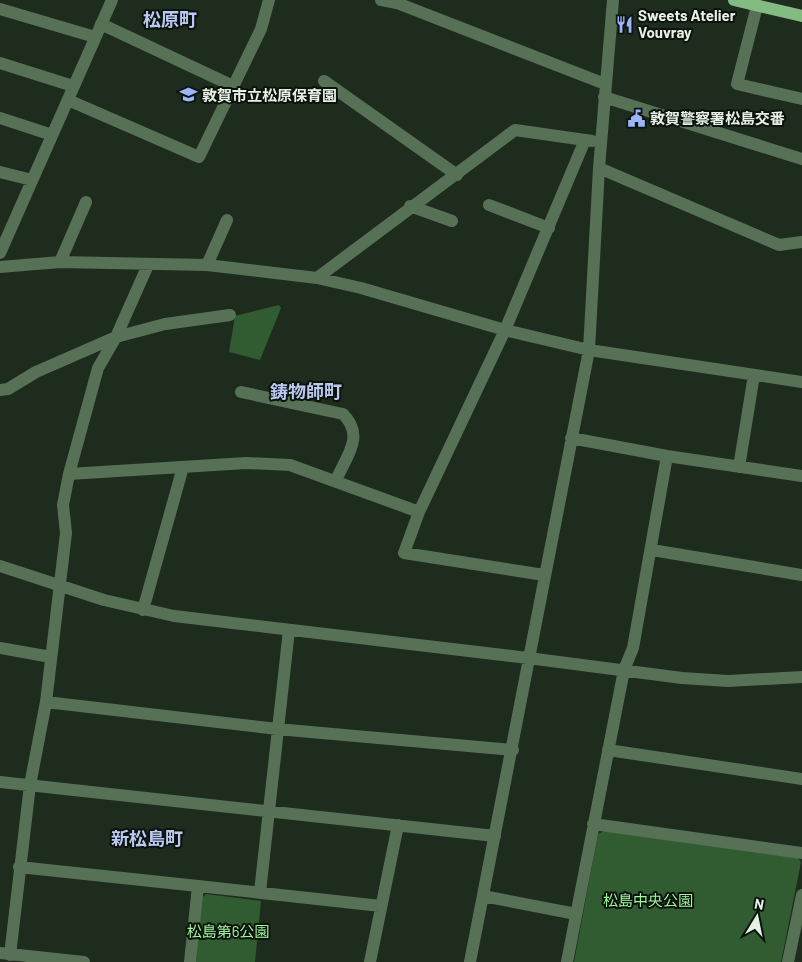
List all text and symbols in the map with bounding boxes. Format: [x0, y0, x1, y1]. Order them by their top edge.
place label: Sweets Atelier Vouvray [638, 6, 736, 41]
district label: 松原町 [143, 8, 197, 30]
restaurant icon: Sweets Atelier Vouvray [614, 14, 634, 34]
school or university icon: 敦賀市立松原保育園 [178, 85, 198, 105]
place label: 敦賀市立松原保育園 [202, 86, 337, 104]
public building icon: 敦賀警察署松島交番 [626, 108, 646, 128]
place label: 敦賀警察署松島交番 [650, 109, 785, 127]
district label: 鋳物師町 [270, 380, 342, 402]
district label: 新松島町 [111, 827, 183, 849]
park label: 松島中央公園 [603, 891, 693, 909]
north arrow [732, 892, 782, 942]
text: N [753, 895, 765, 913]
park label: 松島第6公園 [187, 922, 269, 940]

